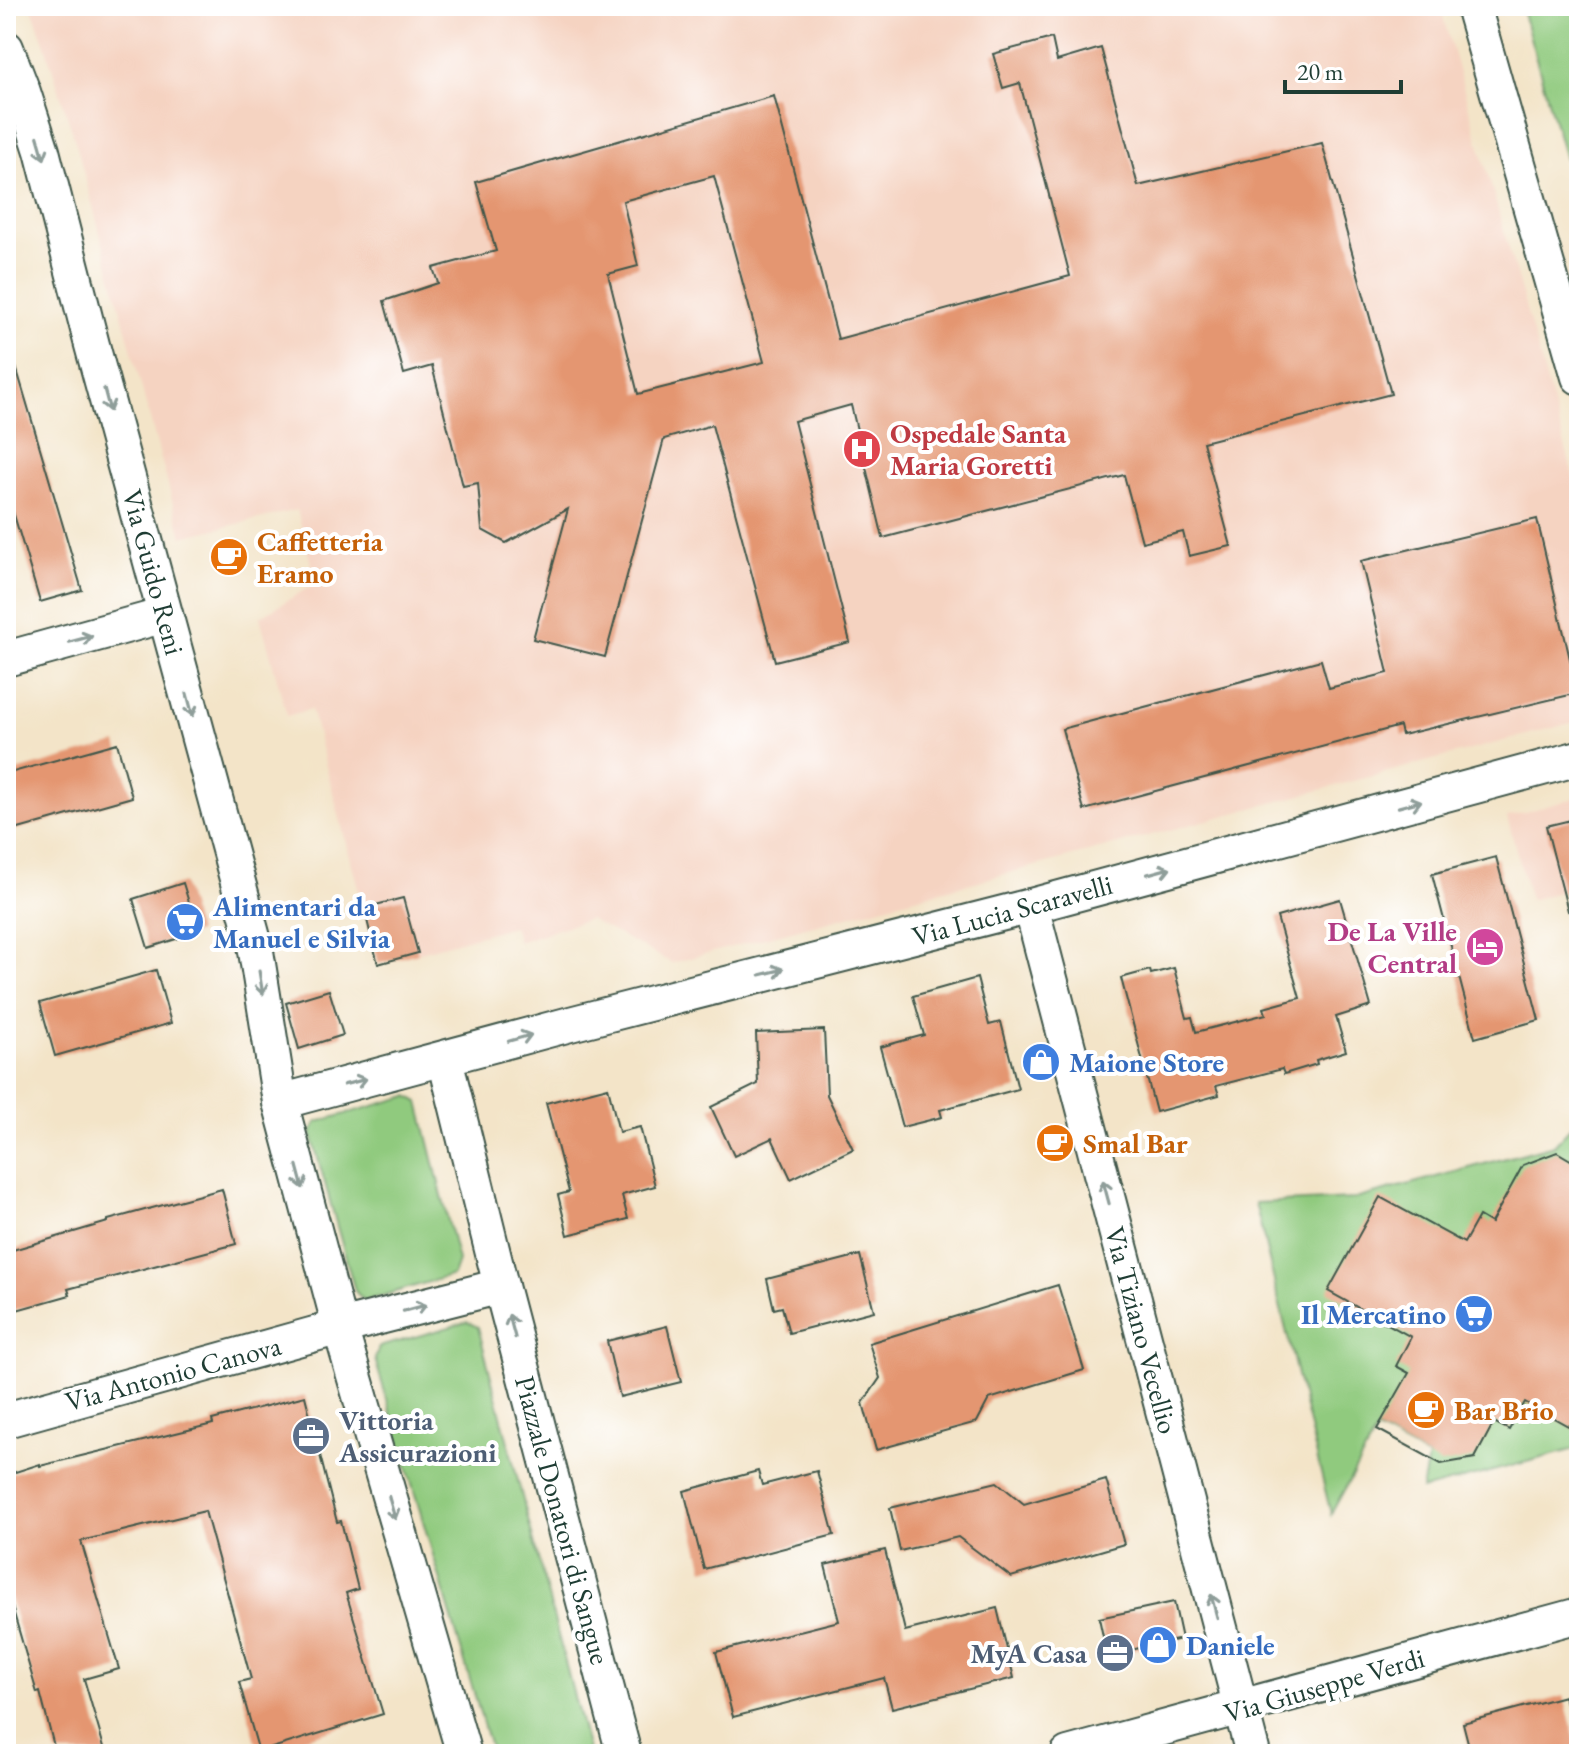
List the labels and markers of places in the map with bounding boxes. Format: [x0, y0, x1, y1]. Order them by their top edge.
place label: Ospedale Santa Maria Goretti [890, 415, 1067, 483]
hospital icon: Ospedale Santa Maria Goretti [841, 428, 883, 470]
place label: Caffetteria Eramo [257, 523, 384, 591]
cafe icon: Caffetteria Eramo [208, 536, 250, 578]
place label: Alimentari da Manuel e Silvia [212, 888, 391, 956]
supermarket icon: Alimentari da Manuel e Silvia [164, 901, 206, 943]
place label: De La Ville Central [1328, 913, 1457, 981]
hotel icon: De La Ville Central [1464, 926, 1506, 968]
shop icon: Maione Store [1020, 1041, 1062, 1083]
place label: Maione Store [1069, 1044, 1224, 1080]
cafe icon: Smal Bar [1034, 1122, 1076, 1164]
place label: Smal Bar [1083, 1125, 1188, 1161]
supermarket icon: Il Mercatino [1453, 1293, 1495, 1335]
place label: Il Mercatino [1301, 1296, 1446, 1332]
cafe icon: Bar Brio [1405, 1389, 1447, 1431]
place label: Bar Brio [1454, 1392, 1554, 1428]
place label: Vittoria Assicurazioni [338, 1402, 497, 1470]
office icon: Vittoria Assicurazioni [290, 1415, 332, 1457]
shop icon: Daniele [1137, 1624, 1179, 1666]
place label: Daniele [1186, 1627, 1275, 1663]
office icon: MyA Casa [1094, 1632, 1136, 1674]
place label: MyA Casa [970, 1635, 1088, 1671]

